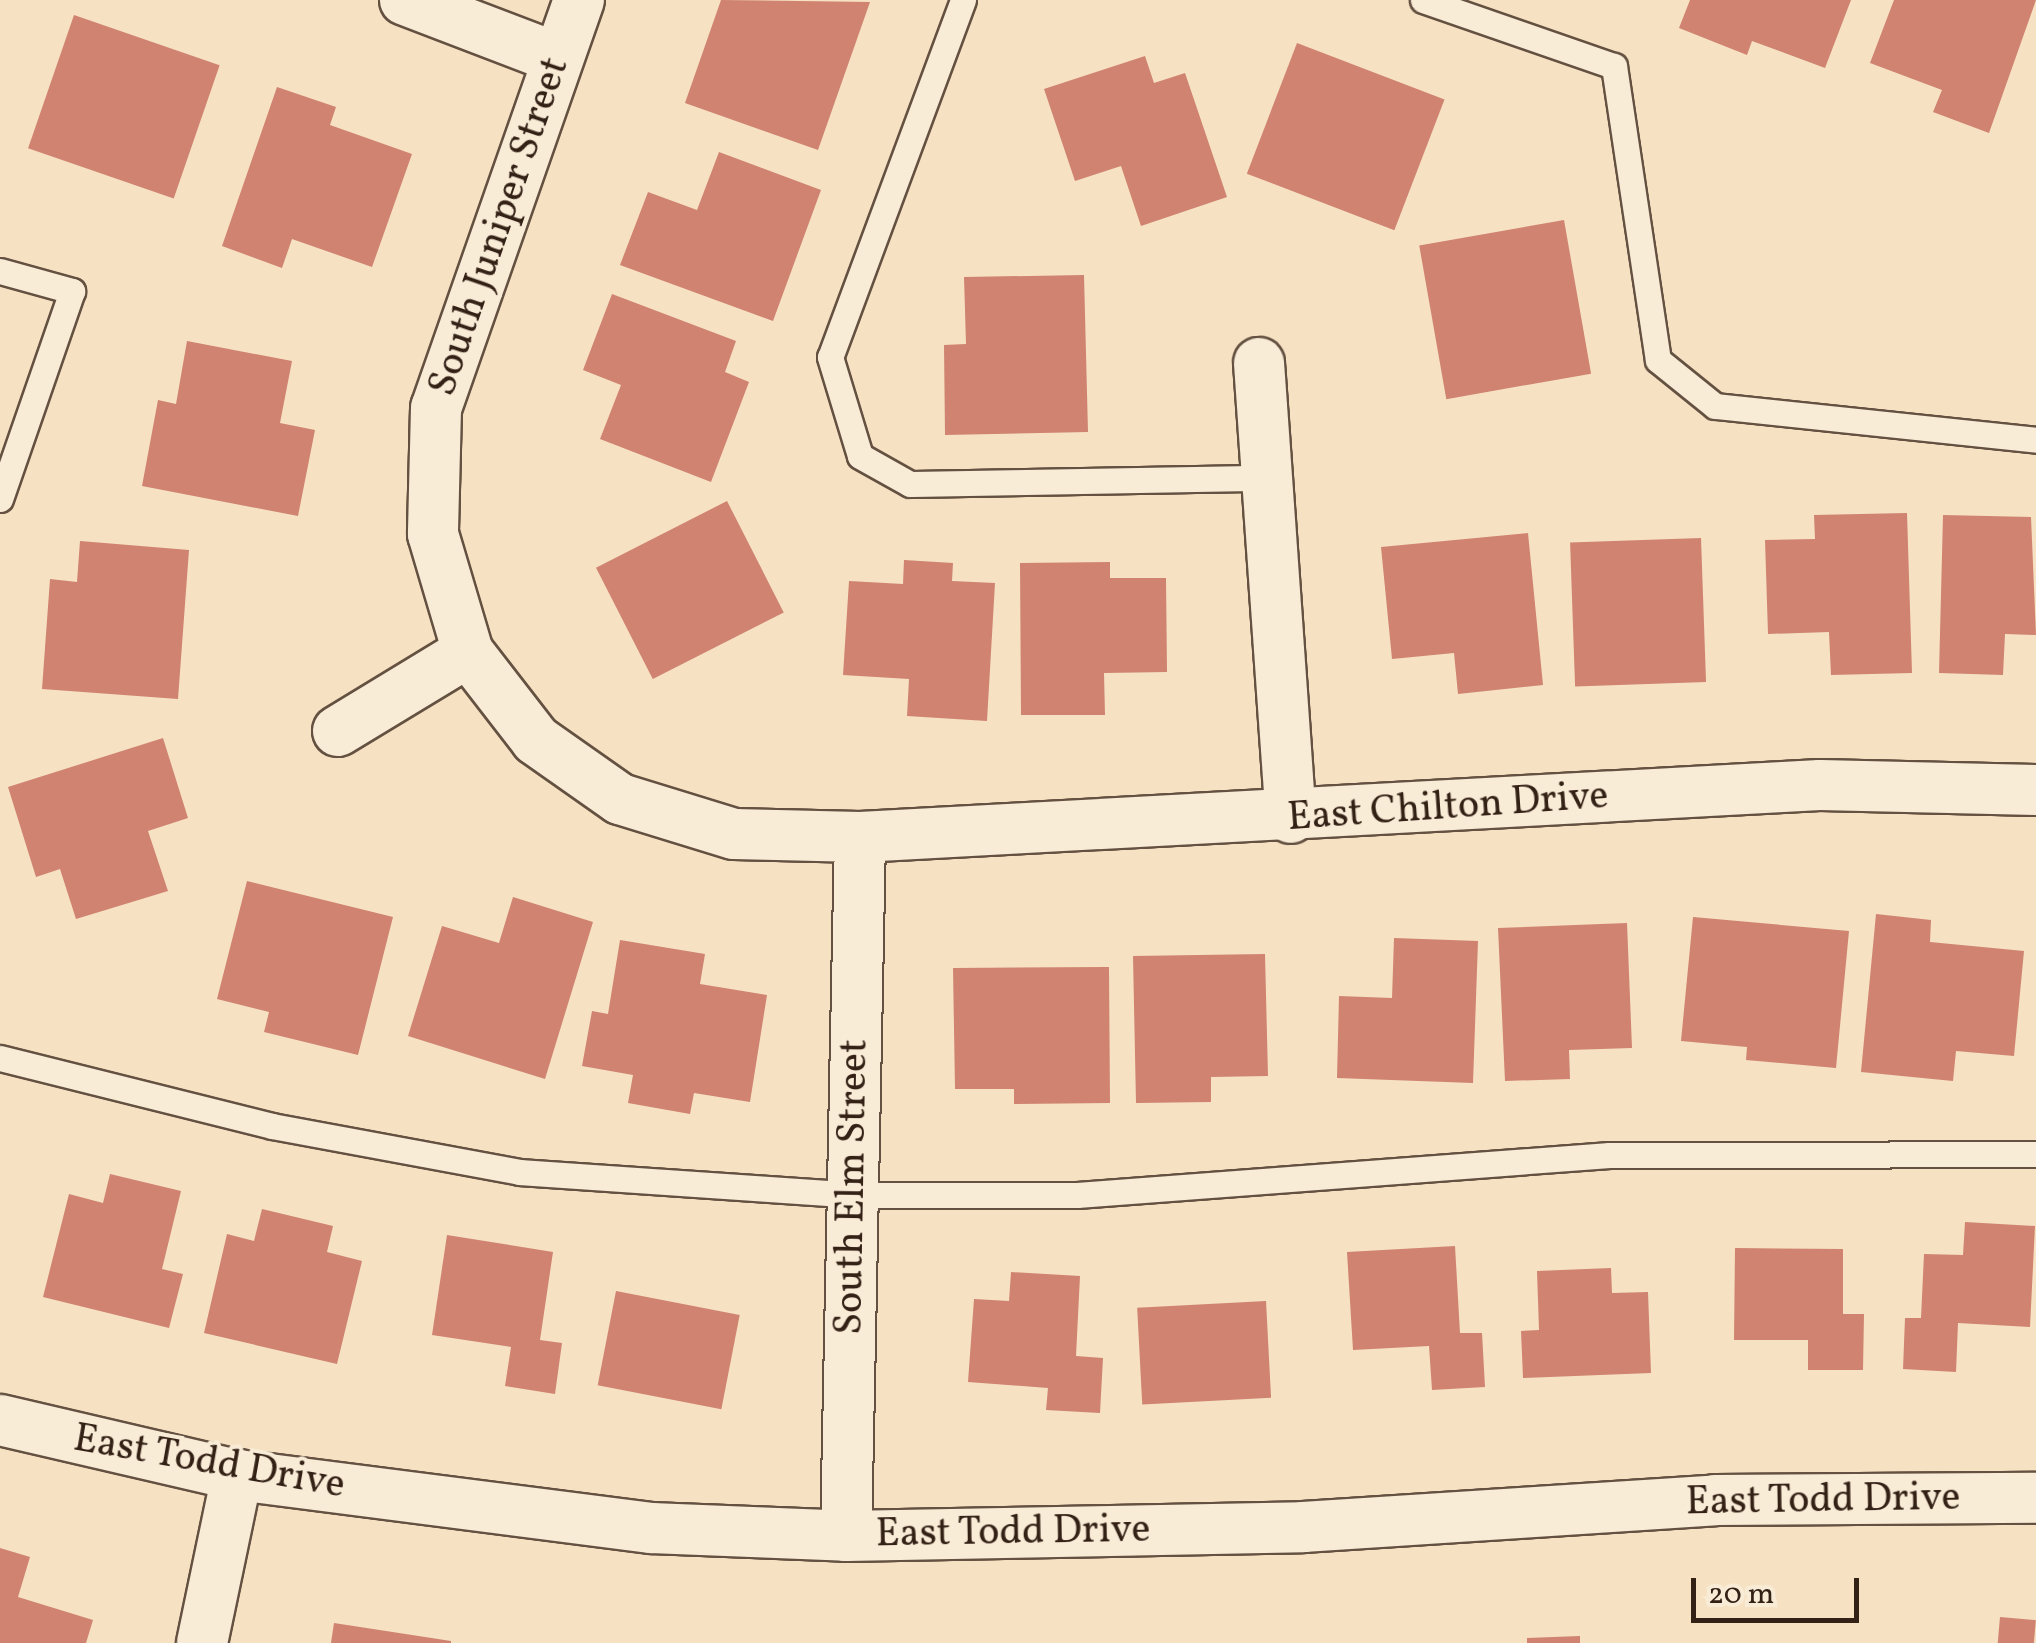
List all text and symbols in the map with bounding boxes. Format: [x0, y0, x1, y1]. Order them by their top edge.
street label: South Juniper Street [420, 51, 580, 403]
street label: East Chilton Drive [1286, 773, 1610, 843]
street label: South Elm Street [826, 1039, 880, 1335]
street label: East Todd Drive [69, 1415, 349, 1511]
street label: East Todd Drive [1685, 1475, 1961, 1527]
street label: East Todd Drive [875, 1507, 1151, 1559]
scale bar [1696, 1558, 1864, 1620]
text: 20 m [1708, 1574, 1774, 1616]

